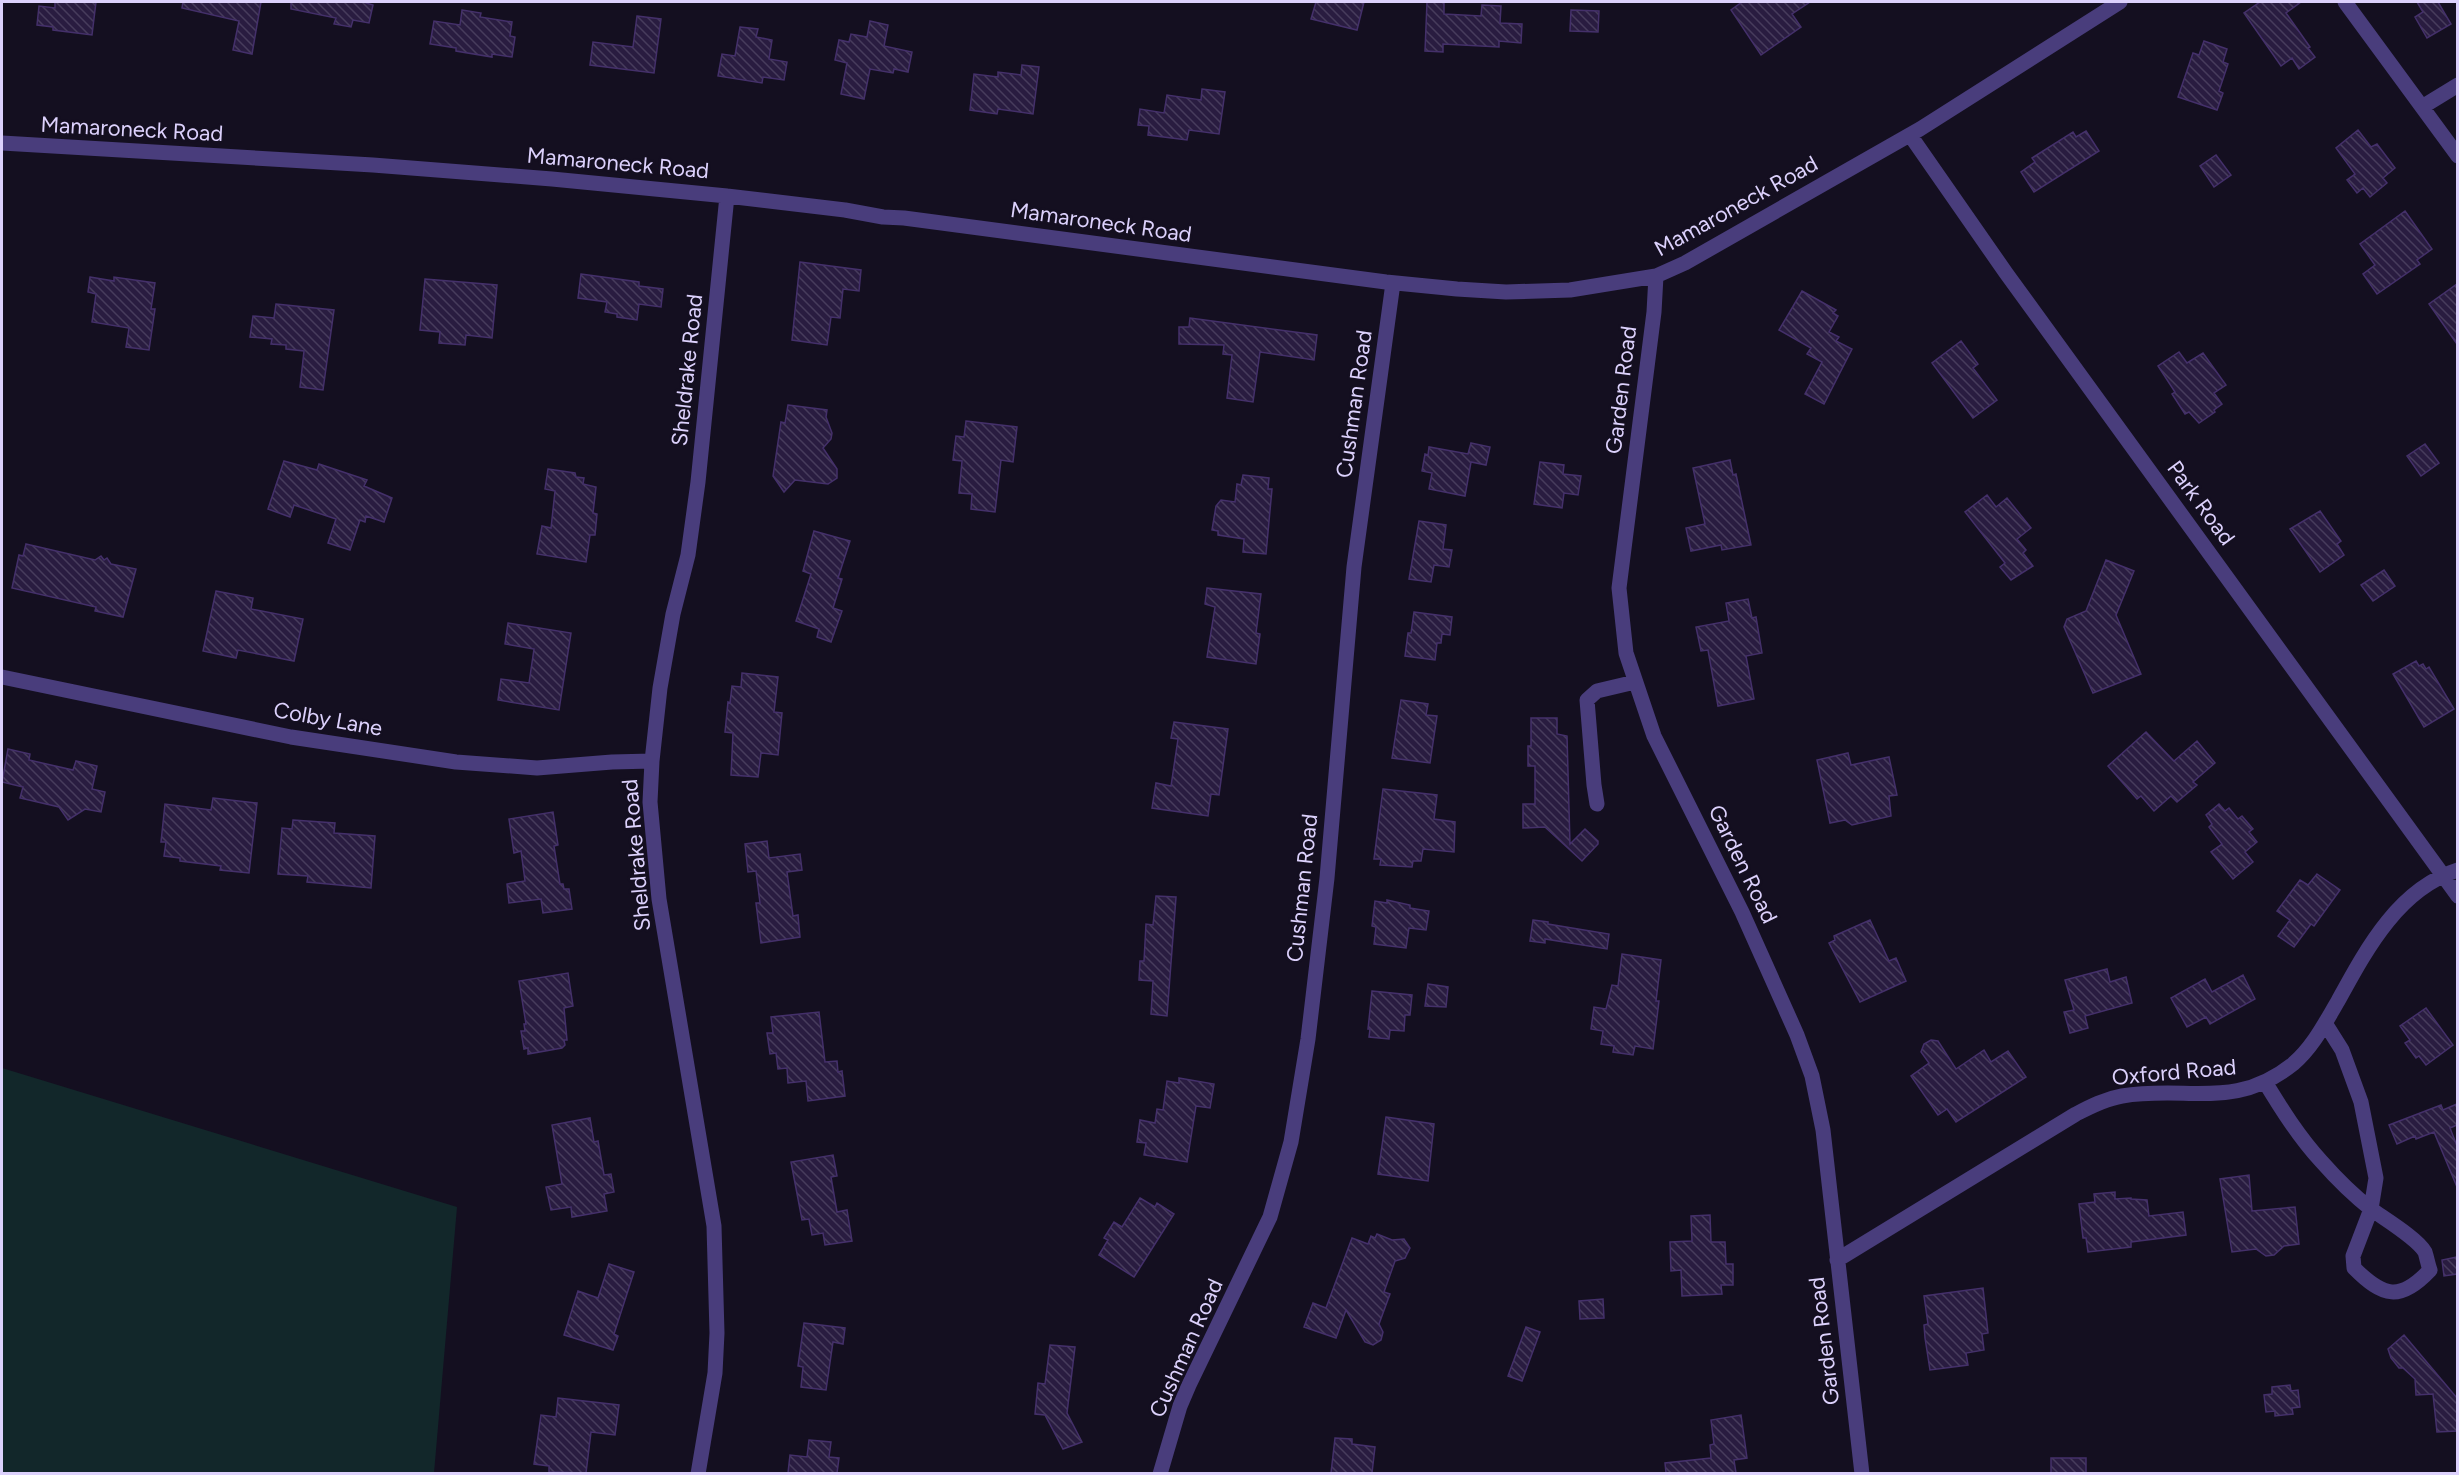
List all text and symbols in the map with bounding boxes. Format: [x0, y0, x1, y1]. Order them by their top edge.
street label: Mamaroneck Road [40, 111, 224, 147]
street label: Mamaroneck Road [526, 142, 710, 184]
street label: Mamaroneck Road [1649, 150, 1823, 262]
street label: Mamaroneck Road [1009, 196, 1193, 248]
street label: Sheldrake Road [666, 293, 708, 447]
street label: Garden Road [1600, 325, 1642, 455]
street label: Cushman Road [1330, 328, 1378, 480]
street label: Park Road [2161, 455, 2241, 551]
street label: Colby Lane [271, 696, 385, 742]
street label: Sheldrake Road [616, 778, 656, 932]
street label: Garden Road [1703, 800, 1783, 928]
street label: Cushman Road [1281, 813, 1323, 963]
street label: Oxford Road [2111, 1053, 2237, 1091]
street label: Cushman Road [1143, 1274, 1229, 1422]
street label: Garden Road [1803, 1276, 1845, 1406]

